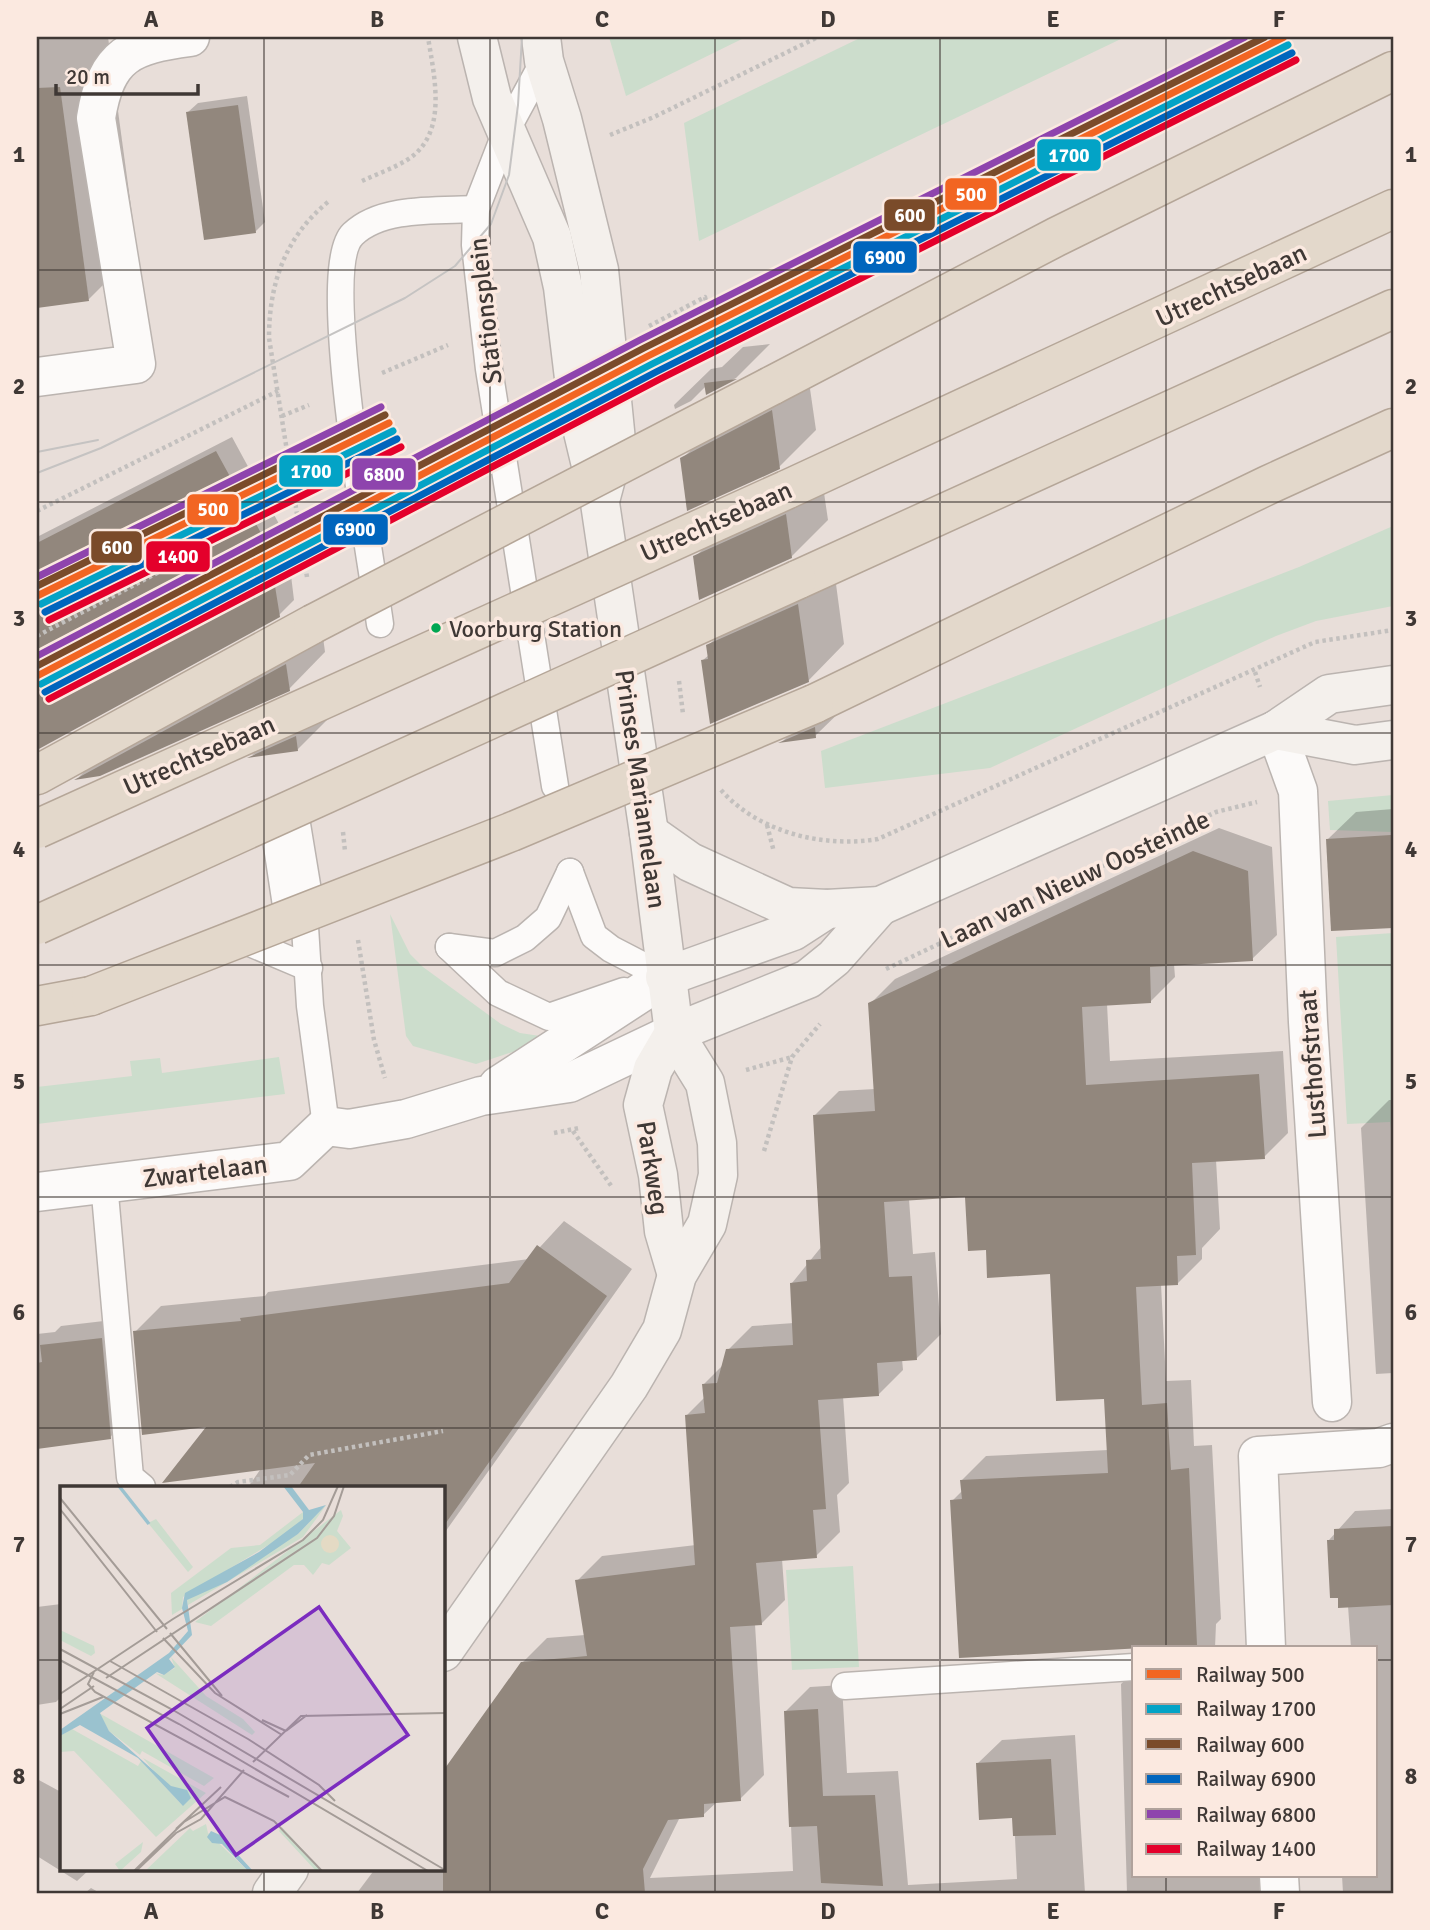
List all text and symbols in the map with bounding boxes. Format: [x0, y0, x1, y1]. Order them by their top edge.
text: A [144, 5, 159, 34]
text: B [370, 5, 384, 34]
text: C [595, 5, 609, 34]
text: D [820, 5, 836, 34]
text: E [1046, 5, 1060, 34]
text: F [1273, 5, 1285, 34]
scale bar [56, 52, 198, 96]
text: 20 m [66, 64, 110, 90]
line badge: 1700 [1036, 138, 1102, 172]
text: 1 [13, 140, 25, 169]
text: 1 [1405, 140, 1417, 169]
text: 1700 [1048, 144, 1090, 168]
line badge: 500 [944, 177, 998, 211]
text: 500 [956, 183, 986, 207]
line badge: 600 [883, 198, 936, 232]
text: 600 [895, 204, 925, 228]
street label: Stationsplein [462, 236, 510, 386]
street label: Utrechtsebaan [1151, 237, 1312, 335]
line badge: 6900 [852, 240, 918, 274]
text: 6900 [864, 246, 906, 270]
text: 2 [13, 372, 25, 401]
text: 2 [1405, 372, 1417, 401]
line badge: 1700 [278, 454, 344, 488]
line badge: 6800 [351, 457, 417, 491]
text: 1700 [290, 460, 332, 484]
text: 6800 [363, 463, 405, 487]
street label: Utrechtsebaan [636, 474, 797, 570]
line badge: 500 [186, 493, 240, 526]
text: 500 [198, 498, 228, 522]
line badge: 6900 [322, 513, 389, 546]
text: 6900 [334, 518, 376, 542]
line badge: 600 [90, 530, 143, 564]
text: 600 [102, 536, 132, 560]
line badge: 1400 [145, 540, 211, 573]
text: 1400 [157, 545, 199, 569]
text: 3 [13, 604, 25, 633]
text: 3 [1405, 604, 1417, 633]
place label: Voorburg Station [449, 614, 622, 644]
marker: Voorburg Station [429, 621, 443, 635]
street label: Prinses Mariannelaan [607, 668, 673, 911]
street label: Utrechtsebaan [119, 708, 280, 804]
street label: Laan van Nieuw Oosteinde [936, 804, 1215, 956]
text: 4 [13, 835, 25, 864]
text: 4 [1405, 835, 1417, 864]
street label: Lusthofstraat [1292, 989, 1334, 1139]
text: 5 [13, 1067, 25, 1096]
text: 5 [1405, 1067, 1417, 1096]
street label: Parkweg [629, 1119, 675, 1218]
street label: Zwartelaan [141, 1148, 269, 1196]
text: 6 [13, 1298, 25, 1327]
text: 6 [1405, 1298, 1417, 1327]
inset map [60, 1486, 444, 1870]
text: 7 [13, 1530, 25, 1559]
text: 7 [1405, 1530, 1417, 1559]
legend [1132, 1646, 1378, 1878]
text: Railway 500 [1196, 1662, 1305, 1688]
text: Railway 1700 [1196, 1696, 1316, 1722]
text: Railway 600 [1196, 1732, 1305, 1758]
text: 8 [13, 1762, 25, 1791]
text: 8 [1405, 1762, 1417, 1791]
text: Railway 6900 [1196, 1766, 1316, 1792]
text: Railway 6800 [1196, 1802, 1316, 1828]
text: Railway 1400 [1196, 1836, 1316, 1862]
text: A [144, 1897, 159, 1926]
text: B [370, 1897, 384, 1926]
text: C [595, 1897, 609, 1926]
text: D [820, 1897, 836, 1926]
text: E [1046, 1897, 1060, 1926]
text: F [1273, 1897, 1285, 1926]

